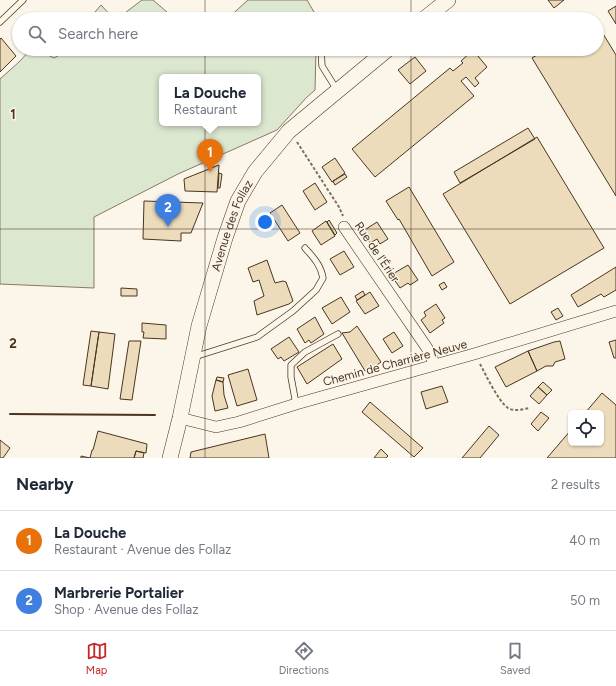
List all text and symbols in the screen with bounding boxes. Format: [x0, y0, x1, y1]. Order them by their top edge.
search box [12, 12, 604, 56]
icon: search [26, 23, 48, 45]
text: Search here [58, 25, 138, 43]
popup [159, 74, 261, 126]
text: La Douche [174, 84, 246, 102]
text: Restaurant [174, 102, 237, 117]
text: 1 [10, 107, 16, 122]
pin: 1 [197, 139, 223, 172]
street label: Avenue des Follaz [209, 177, 256, 273]
pin: 2 [155, 194, 181, 227]
your location [255, 212, 275, 232]
street label: Rue de l'Érier [352, 219, 402, 285]
text: 2 [9, 336, 17, 351]
street label: Chemin de Charrière Neuve [321, 337, 469, 389]
map controls [568, 410, 604, 446]
button: locate [568, 410, 604, 446]
text: Nearby [16, 474, 74, 494]
text: 2 results [551, 477, 600, 492]
text: La Douche [54, 524, 126, 542]
text: 1 [26, 533, 32, 548]
text: 40 m [569, 533, 600, 548]
text: Restaurant · Avenue des Follaz [54, 542, 231, 557]
text: Marbrerie Portalier [54, 584, 184, 602]
text: 2 [25, 593, 33, 608]
text: 50 m [570, 593, 600, 608]
text: Shop · Avenue des Follaz [54, 602, 199, 617]
tab: Map [86, 640, 108, 677]
tab: Directions [279, 640, 329, 677]
tab: Saved [500, 640, 530, 677]

